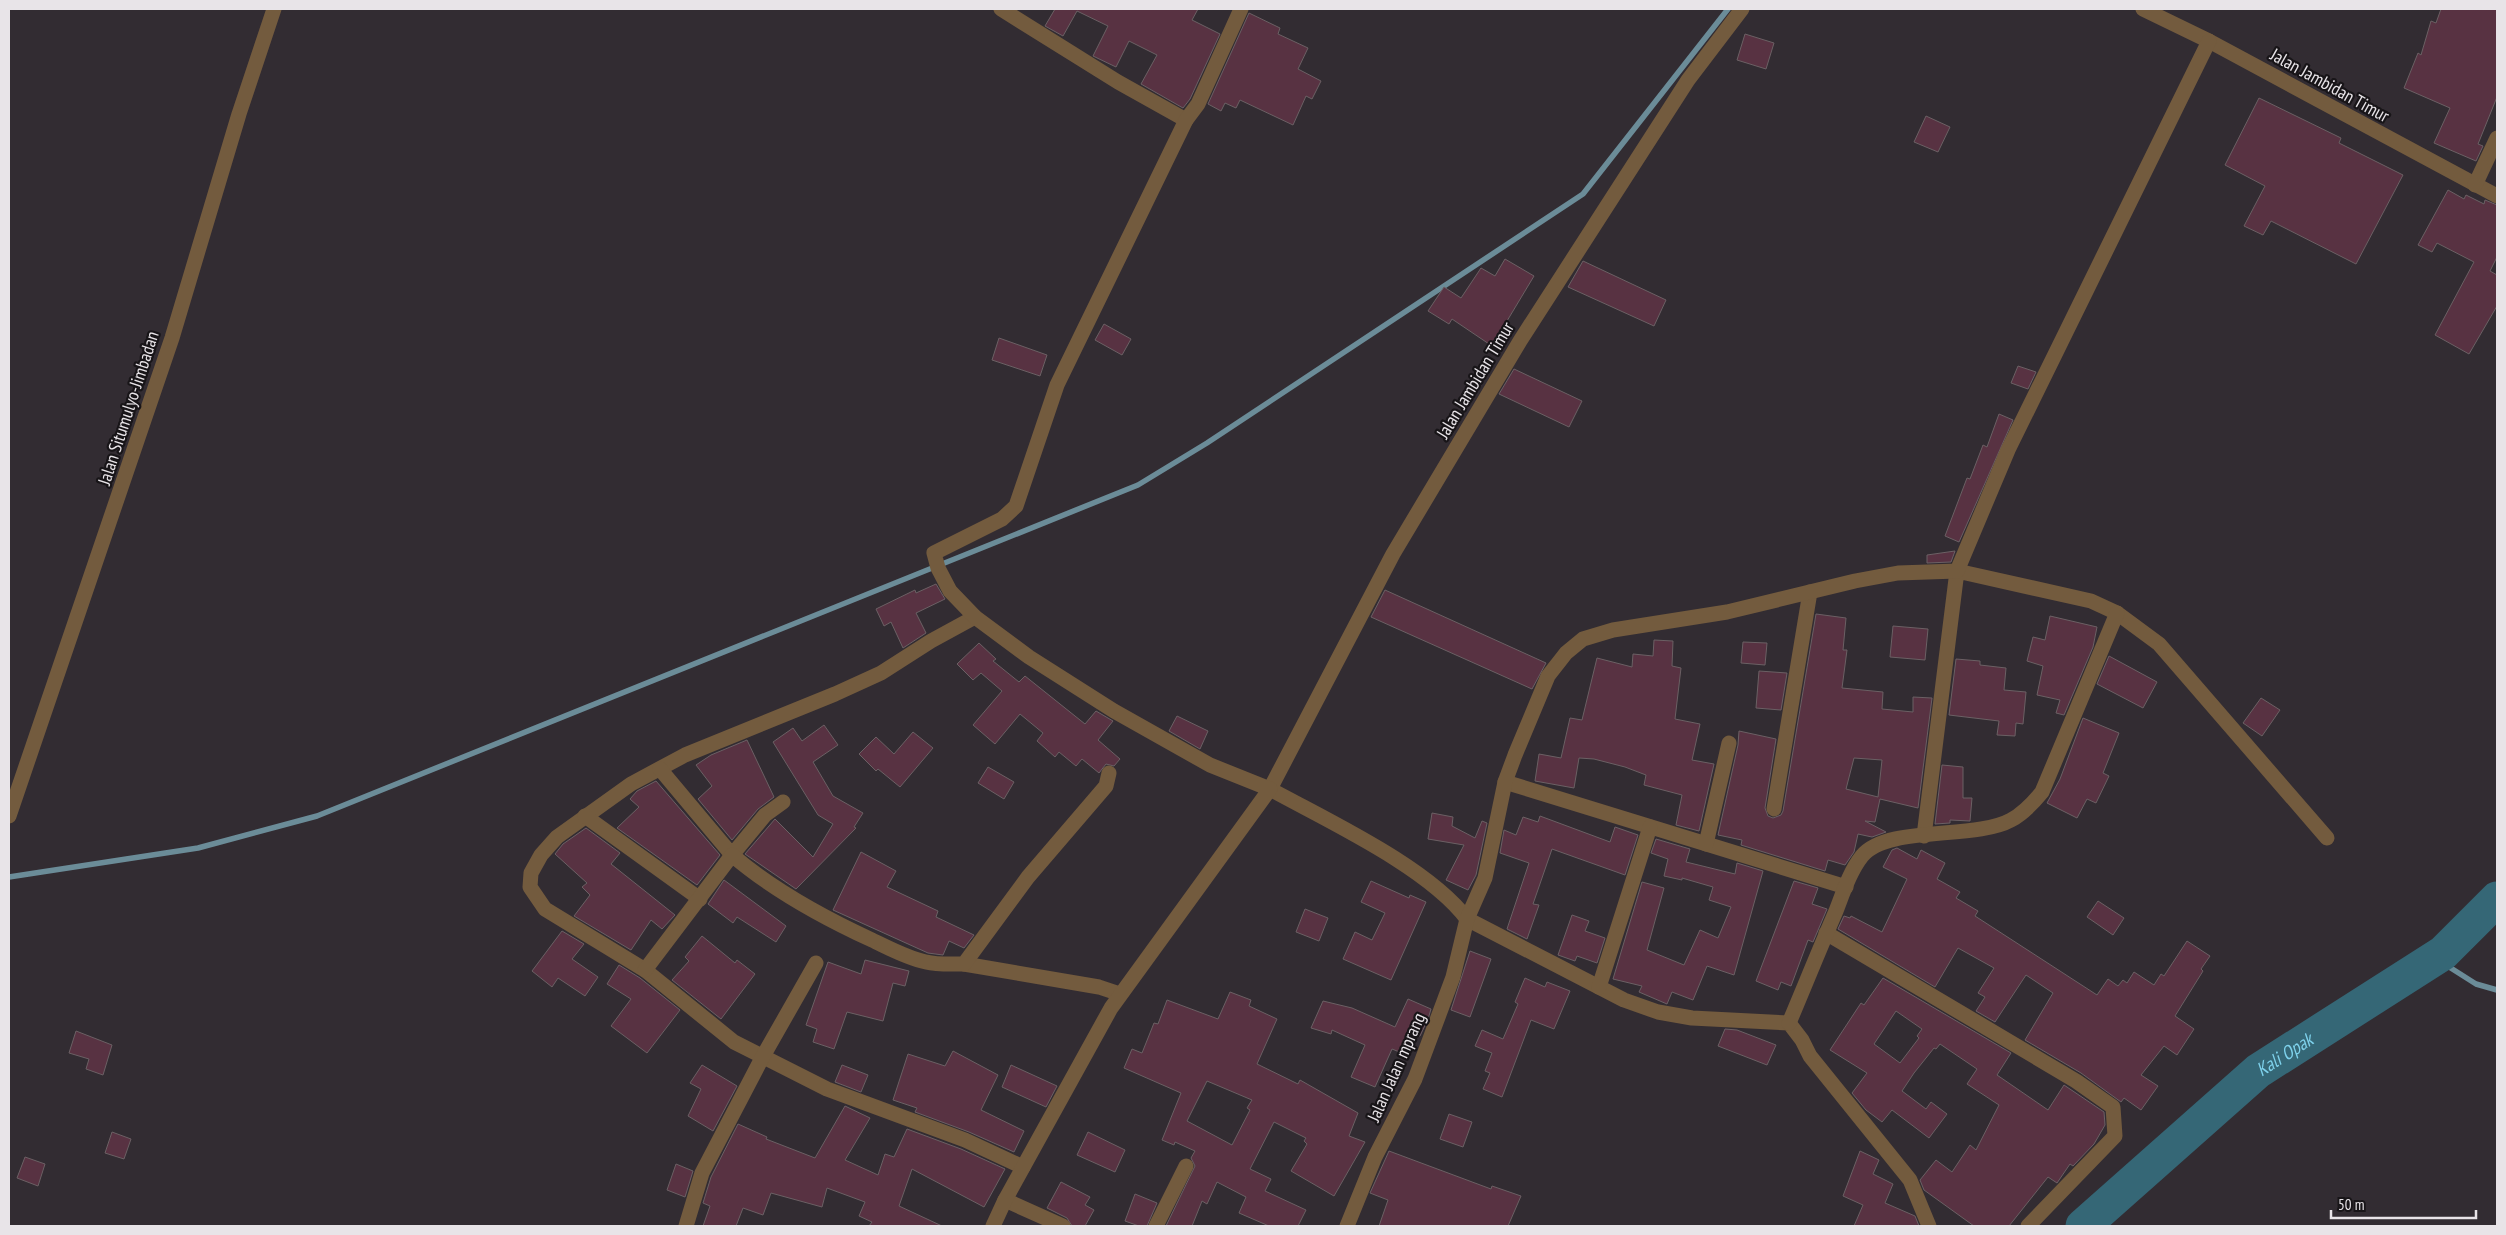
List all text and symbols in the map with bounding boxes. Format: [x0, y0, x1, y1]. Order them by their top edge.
street label: Jalan Jambidan Timur [2266, 42, 2393, 127]
street label: Jalan Jambidan Timur [1431, 317, 1519, 443]
street label: Jalan Situmulyo-Jimbadan [92, 328, 164, 489]
street label: Jalan Jalan mprang [1361, 1009, 1430, 1126]
water label: Kali Opak [2251, 1026, 2319, 1081]
scale bar [2331, 1188, 2476, 1220]
text: 50 m [2338, 1195, 2364, 1214]

